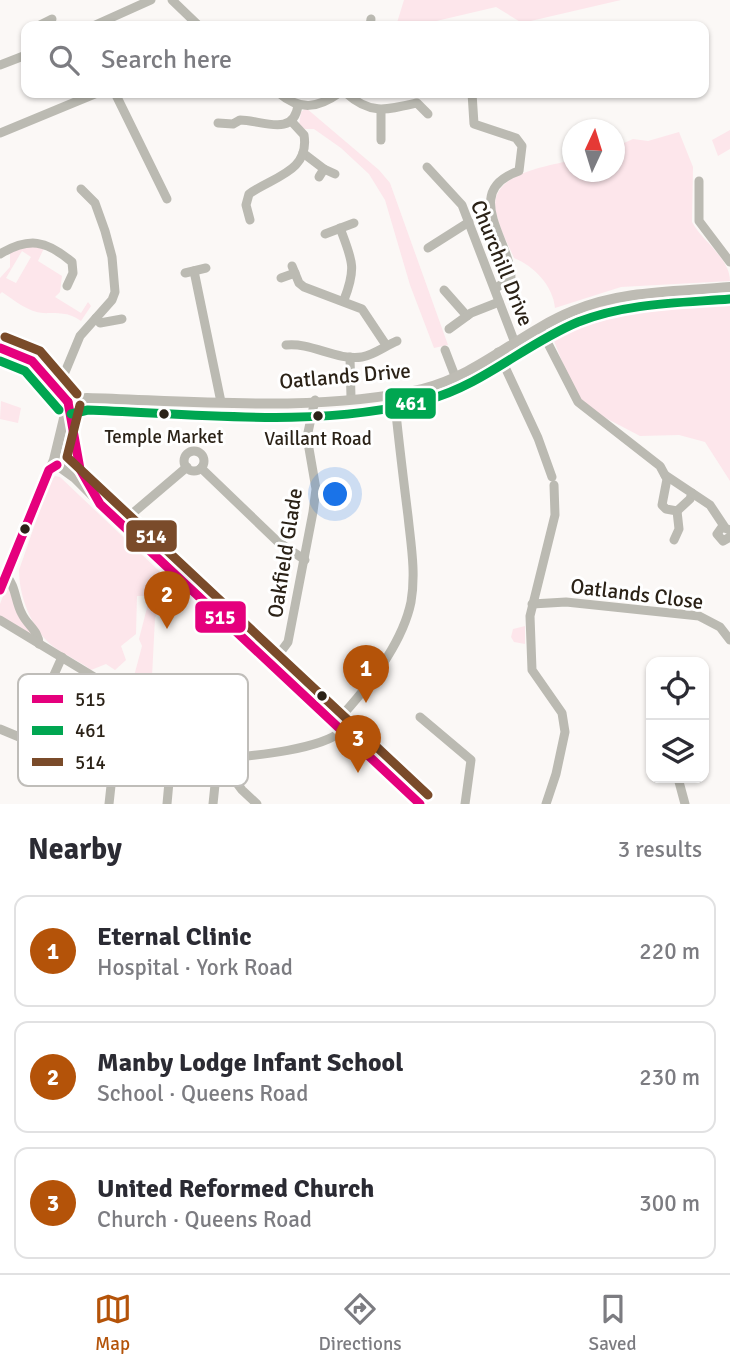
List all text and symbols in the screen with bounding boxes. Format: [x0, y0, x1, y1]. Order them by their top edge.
search box [21, 21, 709, 98]
icon: search [45, 41, 83, 79]
text: Search here [101, 44, 232, 76]
north arrow [562, 119, 625, 182]
street label: Churchill Drive [465, 196, 539, 330]
street label: Oatlands Drive [278, 357, 412, 395]
line badge: 461 [384, 387, 437, 420]
text: 461 [396, 392, 426, 416]
marker: Temple Market [157, 407, 171, 421]
marker: Vaillant Road [311, 409, 325, 423]
place label: Temple Market [105, 425, 224, 449]
place label: Vaillant Road [264, 427, 372, 451]
your location [318, 477, 352, 511]
street label: Oakfield Glade [262, 486, 308, 620]
line badge: 514 [125, 519, 178, 553]
unlabelled marker [18, 522, 32, 536]
text: 514 [136, 525, 166, 549]
pin: 2 [144, 571, 190, 629]
street label: Oatlands Close [569, 573, 705, 615]
line badge: 515 [194, 600, 247, 634]
text: 515 [205, 606, 235, 630]
pin: 1 [343, 645, 389, 703]
map controls [646, 657, 709, 783]
button: locate [646, 657, 709, 720]
legend [18, 674, 248, 786]
text: 515 [75, 688, 106, 712]
unlabelled marker [315, 689, 329, 703]
pin: 3 [335, 715, 381, 773]
text: 461 [75, 719, 106, 743]
button: layers [646, 720, 709, 783]
text: 514 [75, 751, 106, 775]
text: Nearby [28, 831, 122, 868]
text: 3 results [618, 835, 702, 864]
text: Eternal Clinic [97, 921, 252, 953]
text: 1 [47, 937, 59, 966]
text: 220 m [639, 937, 700, 966]
text: Hospital · York Road [97, 953, 293, 982]
text: Manby Lodge Infant School [97, 1047, 403, 1079]
text: 2 [47, 1063, 59, 1092]
text: 230 m [639, 1063, 700, 1092]
text: School · Queens Road [97, 1079, 308, 1108]
text: United Reformed Church [97, 1173, 374, 1205]
text: 3 [47, 1189, 59, 1218]
text: 300 m [639, 1189, 700, 1218]
text: Church · Queens Road [97, 1205, 312, 1234]
tab: Map [94, 1290, 132, 1356]
tab: Directions [319, 1290, 402, 1356]
tab: Saved [589, 1290, 636, 1356]

